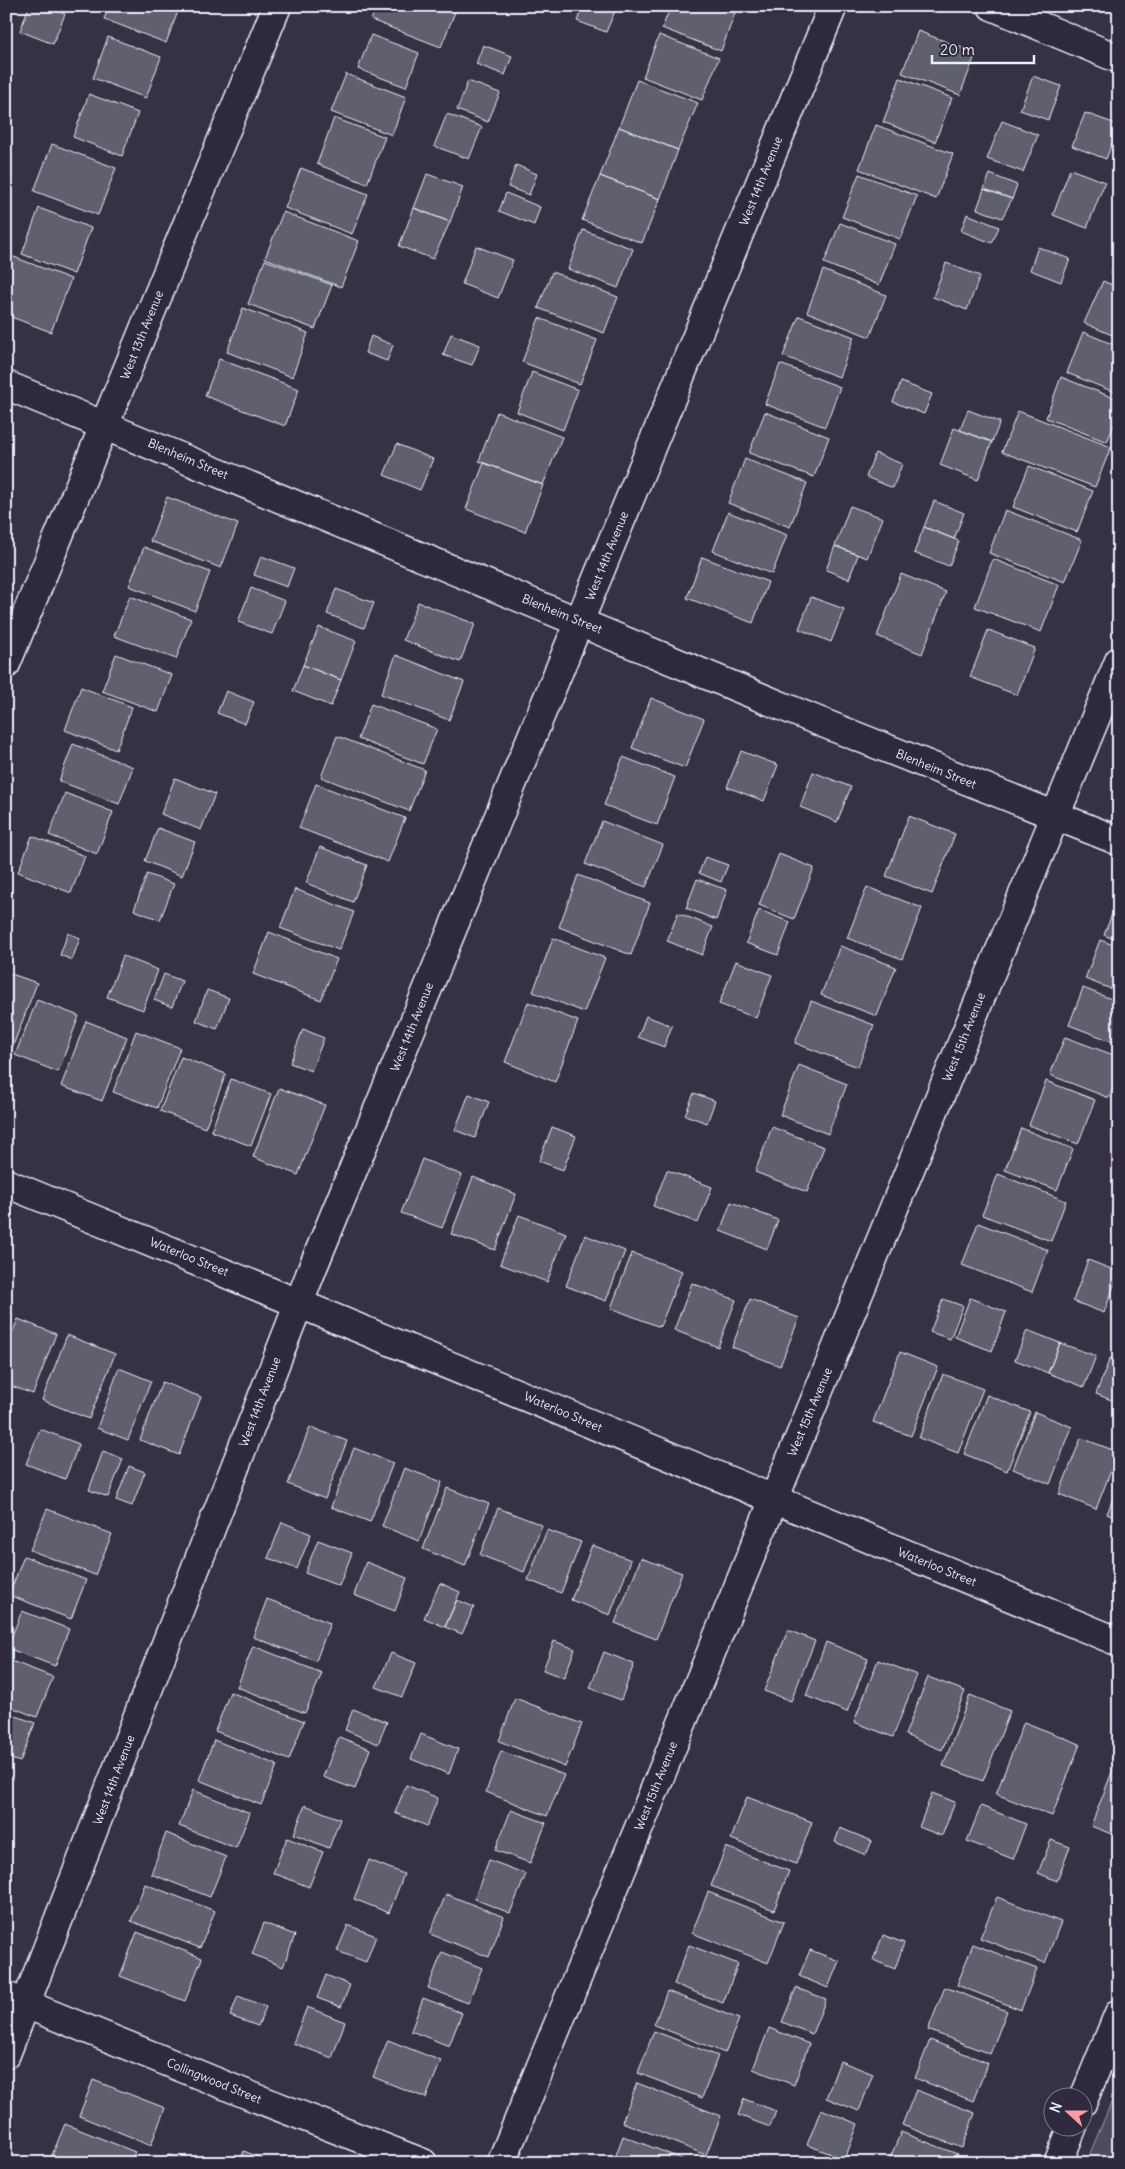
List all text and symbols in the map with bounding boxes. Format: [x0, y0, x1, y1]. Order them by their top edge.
scale bar [932, 32, 1035, 64]
text: 20 m [940, 40, 975, 59]
street label: West 14th Avenue [736, 134, 785, 228]
street label: West 13th Avenue [117, 288, 166, 382]
street label: Blenheim Street [146, 435, 230, 482]
street label: West 14th Avenue [582, 509, 631, 603]
street label: Blenheim Street [520, 591, 605, 636]
street label: Blenheim Street [894, 746, 979, 791]
street label: West 14th Avenue [387, 980, 436, 1074]
street label: West 15th Avenue [939, 990, 988, 1084]
street label: Waterloo Street [148, 1234, 231, 1279]
street label: West 14th Avenue [236, 1355, 284, 1449]
street label: West 15th Avenue [784, 1365, 835, 1458]
street label: Waterloo Street [522, 1388, 605, 1435]
street label: Waterloo Street [896, 1544, 979, 1589]
street label: West 14th Avenue [90, 1733, 138, 1827]
street label: West 15th Avenue [631, 1739, 680, 1833]
street label: Collingwood Street [165, 2055, 264, 2106]
north arrow [1042, 2086, 1092, 2136]
text: N [1046, 2100, 1066, 2115]

